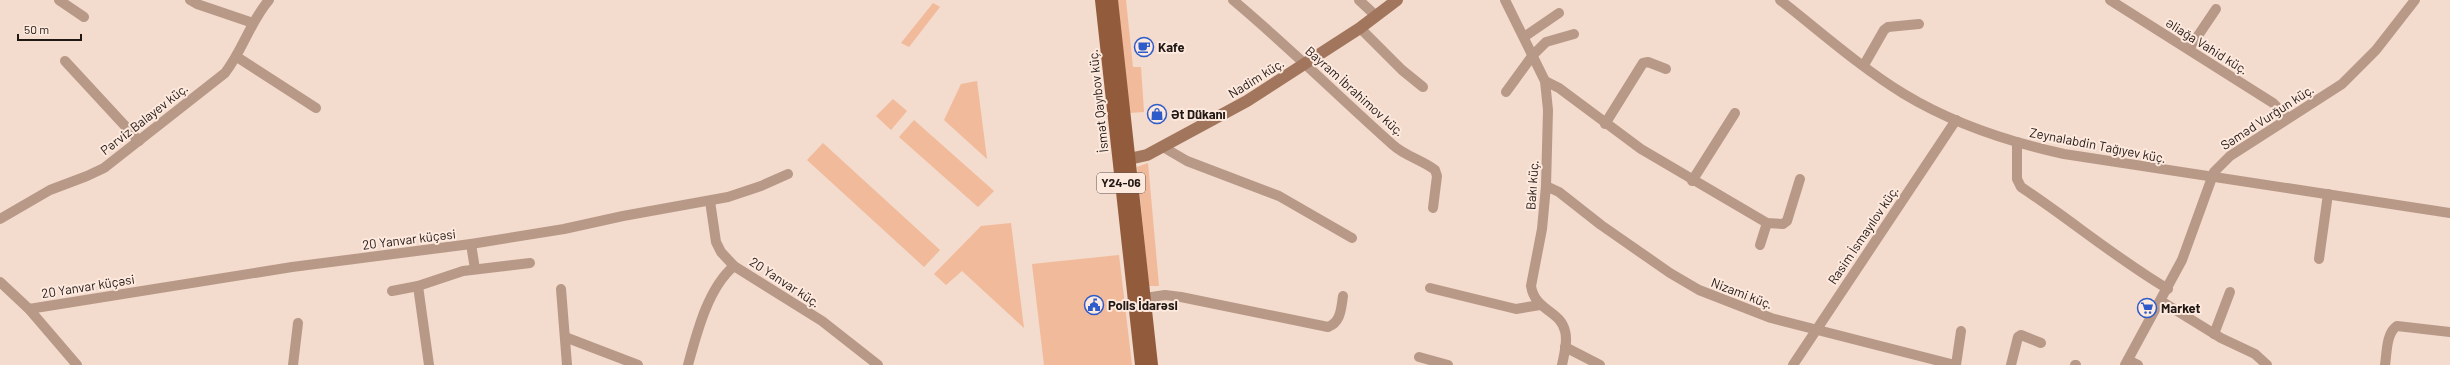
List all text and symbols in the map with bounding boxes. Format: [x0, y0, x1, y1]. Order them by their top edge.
street label: Əliağa Vahid küç. [2163, 14, 2251, 78]
scale bar [18, 16, 81, 42]
text: 50 m [24, 22, 49, 36]
cafe icon: Kafe [1133, 36, 1155, 58]
place label: Kafe [1158, 39, 1185, 55]
street label: Bayram İbrahimov küç. [1302, 42, 1408, 140]
street label: İsmət Qayıbov küç. [1085, 49, 1111, 153]
street label: Nadim küç. [1225, 55, 1287, 101]
street label: Pərviz Balayev küç. [97, 80, 191, 158]
street label: Səməd Vurğun küç. [2217, 81, 2317, 153]
shop icon: Ət Dükanı [1146, 103, 1168, 125]
place label: Ət Dükanı [1171, 106, 1226, 122]
street label: Zeynalabdin Tağıyev küç. [2028, 124, 2168, 166]
street label: Bakı küç. [1522, 159, 1542, 211]
road number: Y24-06 [1097, 173, 1145, 193]
street label: Rasim İsmayılov küç. [1824, 183, 1902, 287]
street label: 20 Yanvar küçəsi [361, 225, 457, 253]
street label: 20 Yanvar küç. [747, 253, 823, 311]
street label: 20 Yanvar küçəsi [40, 271, 136, 301]
street label: Nizami küç. [1709, 274, 1775, 312]
public building icon: Polis İdarəsi [1083, 294, 1105, 316]
place label: Polis İdarəsi [1108, 297, 1178, 313]
supermarket icon: Market [2136, 297, 2158, 319]
place label: Market [2161, 300, 2200, 316]

